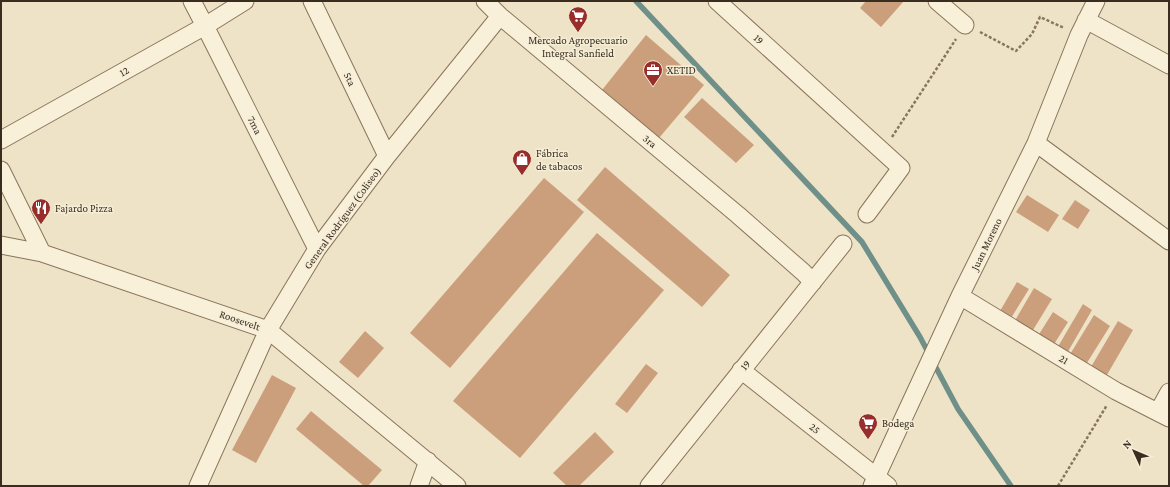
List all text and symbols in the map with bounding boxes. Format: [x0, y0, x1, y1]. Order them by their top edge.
supermarket icon: Mercado Agropecuario Integral Sanfield [567, 5, 589, 33]
street label: 19 [752, 31, 766, 47]
place label: Mercado Agropecuario Integral Sanfield [528, 34, 628, 60]
office icon: XETID [642, 59, 664, 87]
street label: 12 [117, 64, 131, 78]
place label: XETID [667, 64, 696, 76]
street label: 5ta [342, 70, 358, 88]
street label: 7ma [245, 114, 265, 136]
street label: 3ra [641, 132, 659, 150]
place label: Fábrica de tabacos [536, 147, 582, 172]
shop icon: Fábrica de tabacos [511, 148, 533, 176]
street label: General Rodríguez (Coliseo) [301, 165, 384, 272]
restaurant icon: Fajardo Pizza [30, 197, 52, 225]
place label: Fajardo Pizza [55, 202, 113, 215]
street label: Juan Moreno [968, 215, 1005, 273]
street label: Roosevelt [218, 307, 262, 333]
street label: 21 [1057, 352, 1071, 367]
street label: 19 [737, 358, 753, 372]
supermarket icon: Bodega [857, 412, 879, 440]
place label: Bodega [882, 417, 914, 430]
street label: 25 [807, 420, 823, 436]
north arrow [1114, 431, 1154, 471]
text: N [1120, 437, 1134, 451]

